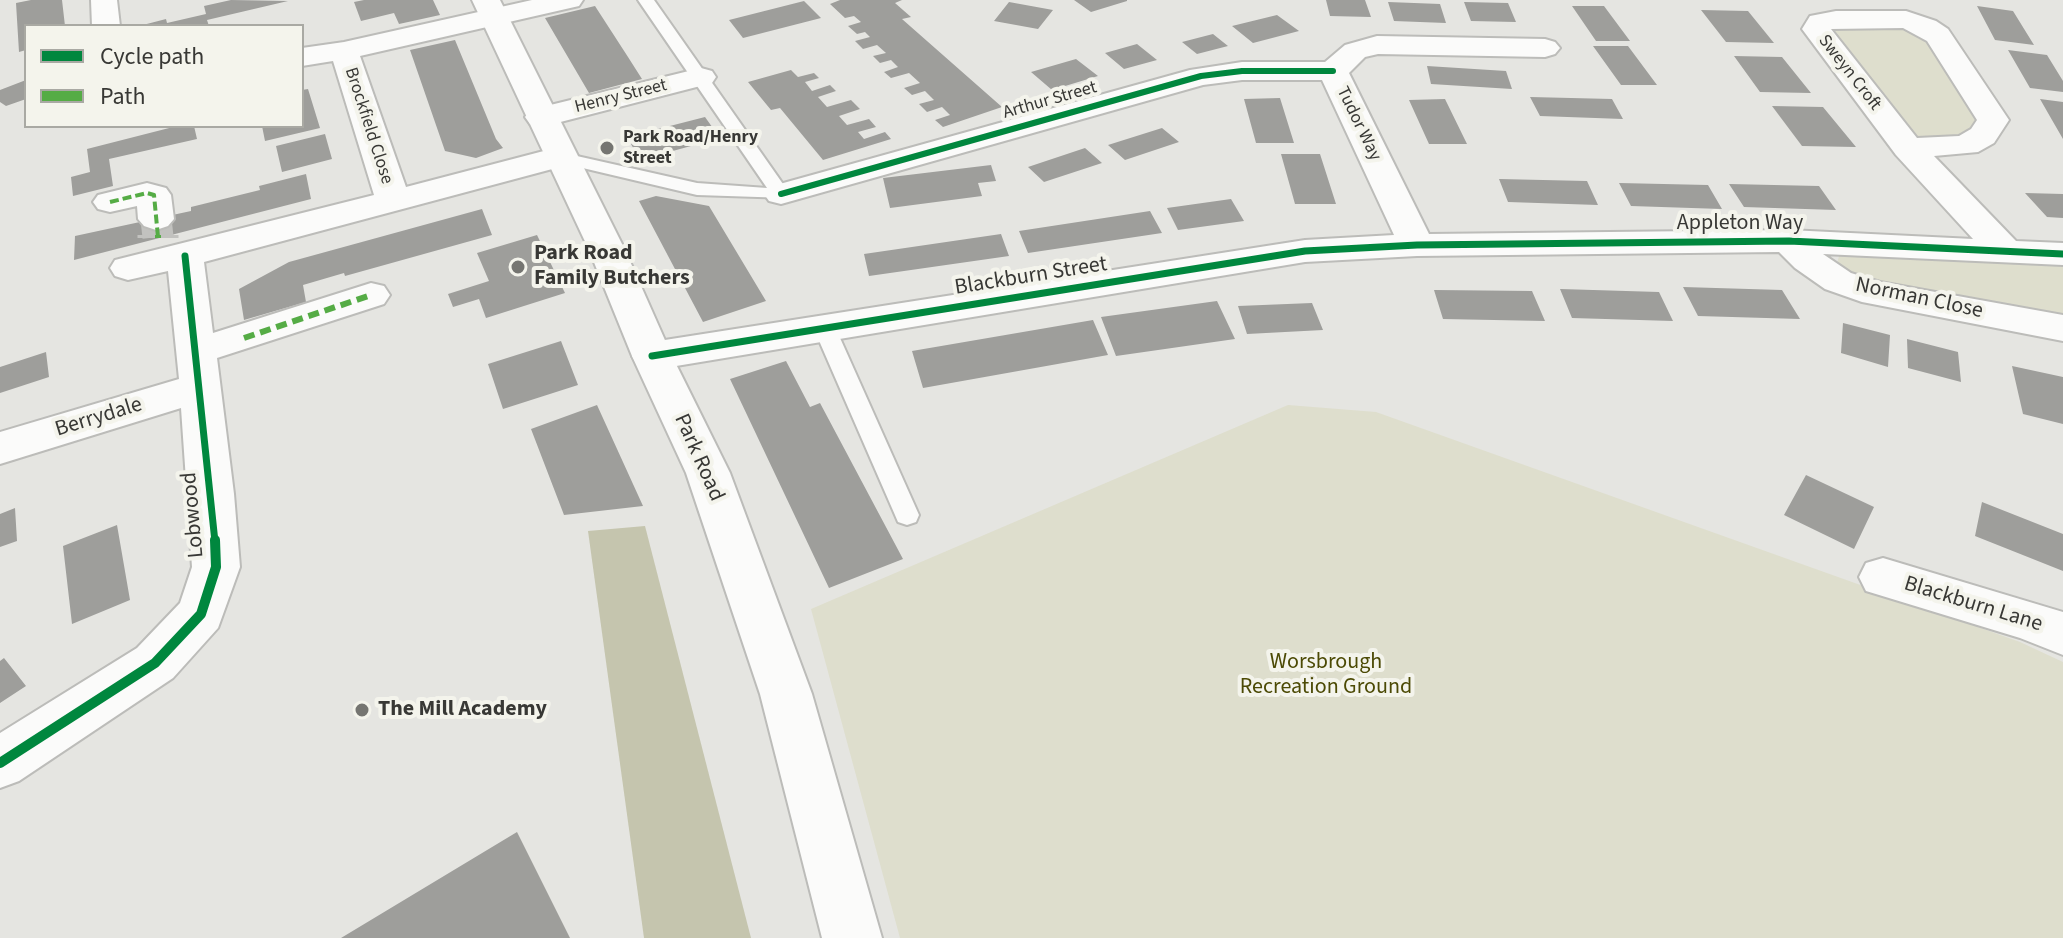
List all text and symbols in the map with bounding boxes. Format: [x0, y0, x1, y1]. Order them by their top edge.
legend [24, 24, 304, 128]
street label: Sweyn Croft [1813, 31, 1885, 115]
text: Cycle path [100, 39, 204, 74]
street label: Brockfield Close [339, 65, 397, 187]
street label: Henry Street [573, 75, 669, 119]
street label: Arthur Street [1001, 77, 1099, 125]
text: Path [100, 79, 146, 114]
street label: Tudor Way [1331, 84, 1385, 164]
place label: Park Road/Henry Street [623, 127, 758, 170]
marker: Park Road/Henry Street [598, 139, 616, 157]
street label: Appleton Way [1677, 211, 1803, 237]
place label: Park Road Family Butchers [534, 241, 690, 292]
street label: Blackburn Street [953, 252, 1109, 302]
marker: Park Road Family Butchers [509, 258, 527, 276]
street label: Norman Close [1853, 273, 1985, 325]
street label: Berrydale [52, 392, 146, 444]
street label: Park Road [667, 410, 729, 506]
street label: Lobwood [177, 471, 211, 559]
street label: Blackburn Lane [1901, 571, 2045, 639]
park label: Worsbrough Recreation Ground [1240, 650, 1412, 702]
place label: The Mill Academy [378, 697, 547, 723]
marker: The Mill Academy [353, 701, 371, 719]

